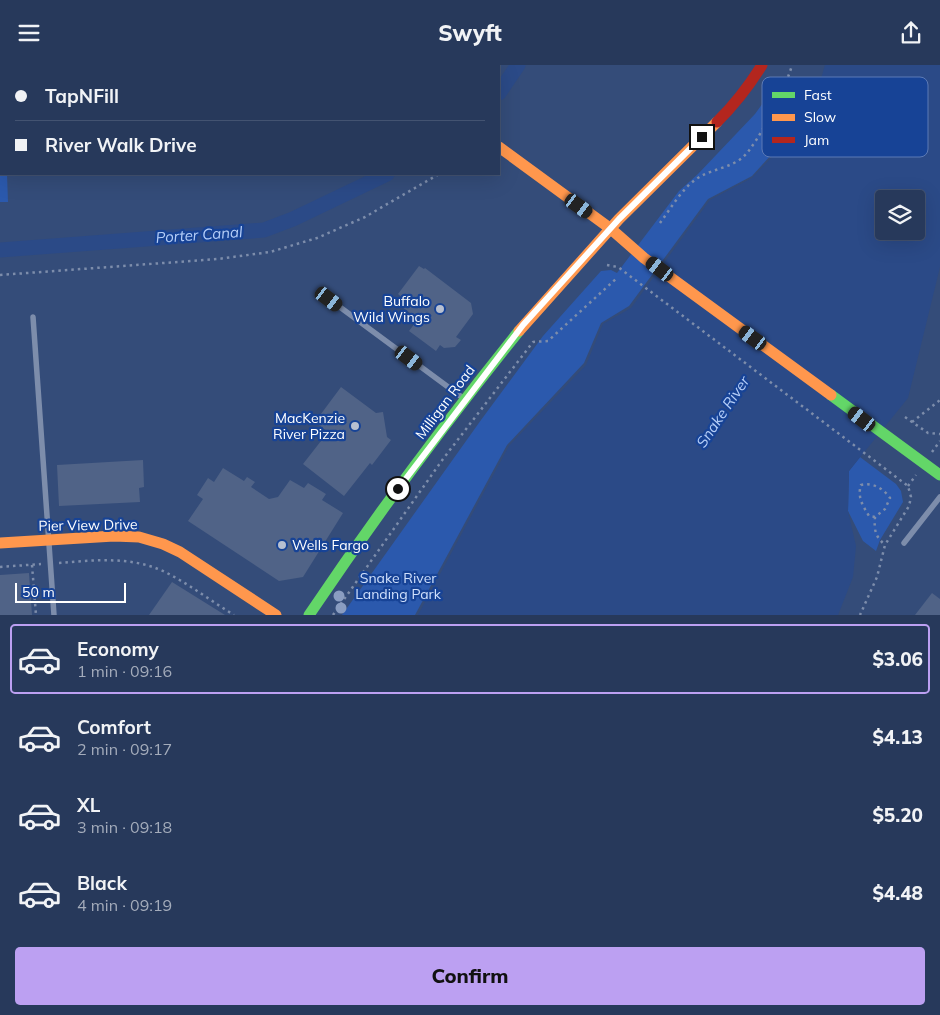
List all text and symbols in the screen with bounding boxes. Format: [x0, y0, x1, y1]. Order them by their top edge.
icon: menu [15, 19, 43, 47]
text: Swyft [438, 19, 502, 47]
icon: share [897, 19, 925, 47]
legend [762, 77, 928, 157]
text: TapNFill [45, 84, 119, 108]
text: Fast [804, 86, 832, 104]
text: Slow [804, 108, 836, 126]
route end [691, 126, 713, 148]
text: Jam [804, 131, 829, 149]
text: River Walk Drive [45, 133, 197, 157]
map controls [875, 190, 925, 240]
button: layers [875, 190, 925, 240]
car [562, 191, 595, 221]
water label: Porter Canal [155, 222, 243, 247]
car [643, 254, 676, 284]
car [312, 284, 345, 314]
place label: Buffalo Wild Wings [353, 292, 430, 326]
marker: Buffalo Wild Wings [434, 303, 446, 315]
car [736, 323, 769, 353]
car [392, 343, 425, 373]
street label: Milligan Road [411, 361, 479, 443]
water label: Snake River [692, 372, 754, 451]
car [845, 404, 878, 434]
place label: MacKenzie River Pizza [273, 409, 345, 443]
marker: MacKenzie River Pizza [349, 420, 361, 432]
route start [387, 478, 409, 500]
street label: Pier View Drive [38, 515, 138, 535]
place label: Wells Fargo [292, 536, 369, 554]
marker: Wells Fargo [276, 539, 288, 551]
park label: Snake River Landing Park [355, 569, 442, 603]
scale bar [15, 580, 126, 603]
text: 50 m [22, 583, 55, 601]
icon: car [17, 637, 62, 682]
text: Economy [77, 637, 159, 661]
text: $3.06 [872, 647, 923, 671]
text: 1 min · 09:16 [77, 661, 172, 681]
icon: car [17, 715, 62, 760]
text: Comfort [77, 715, 151, 739]
text: $4.13 [872, 725, 923, 749]
text: 2 min · 09:17 [77, 739, 172, 759]
icon: car [17, 793, 62, 838]
text: XL [77, 793, 100, 817]
text: $5.20 [872, 803, 923, 827]
text: 3 min · 09:18 [77, 817, 172, 837]
icon: car [17, 871, 62, 916]
text: Black [77, 871, 127, 895]
text: $4.48 [872, 881, 923, 905]
text: 4 min · 09:19 [77, 895, 172, 915]
button: Confirm [15, 947, 925, 1005]

